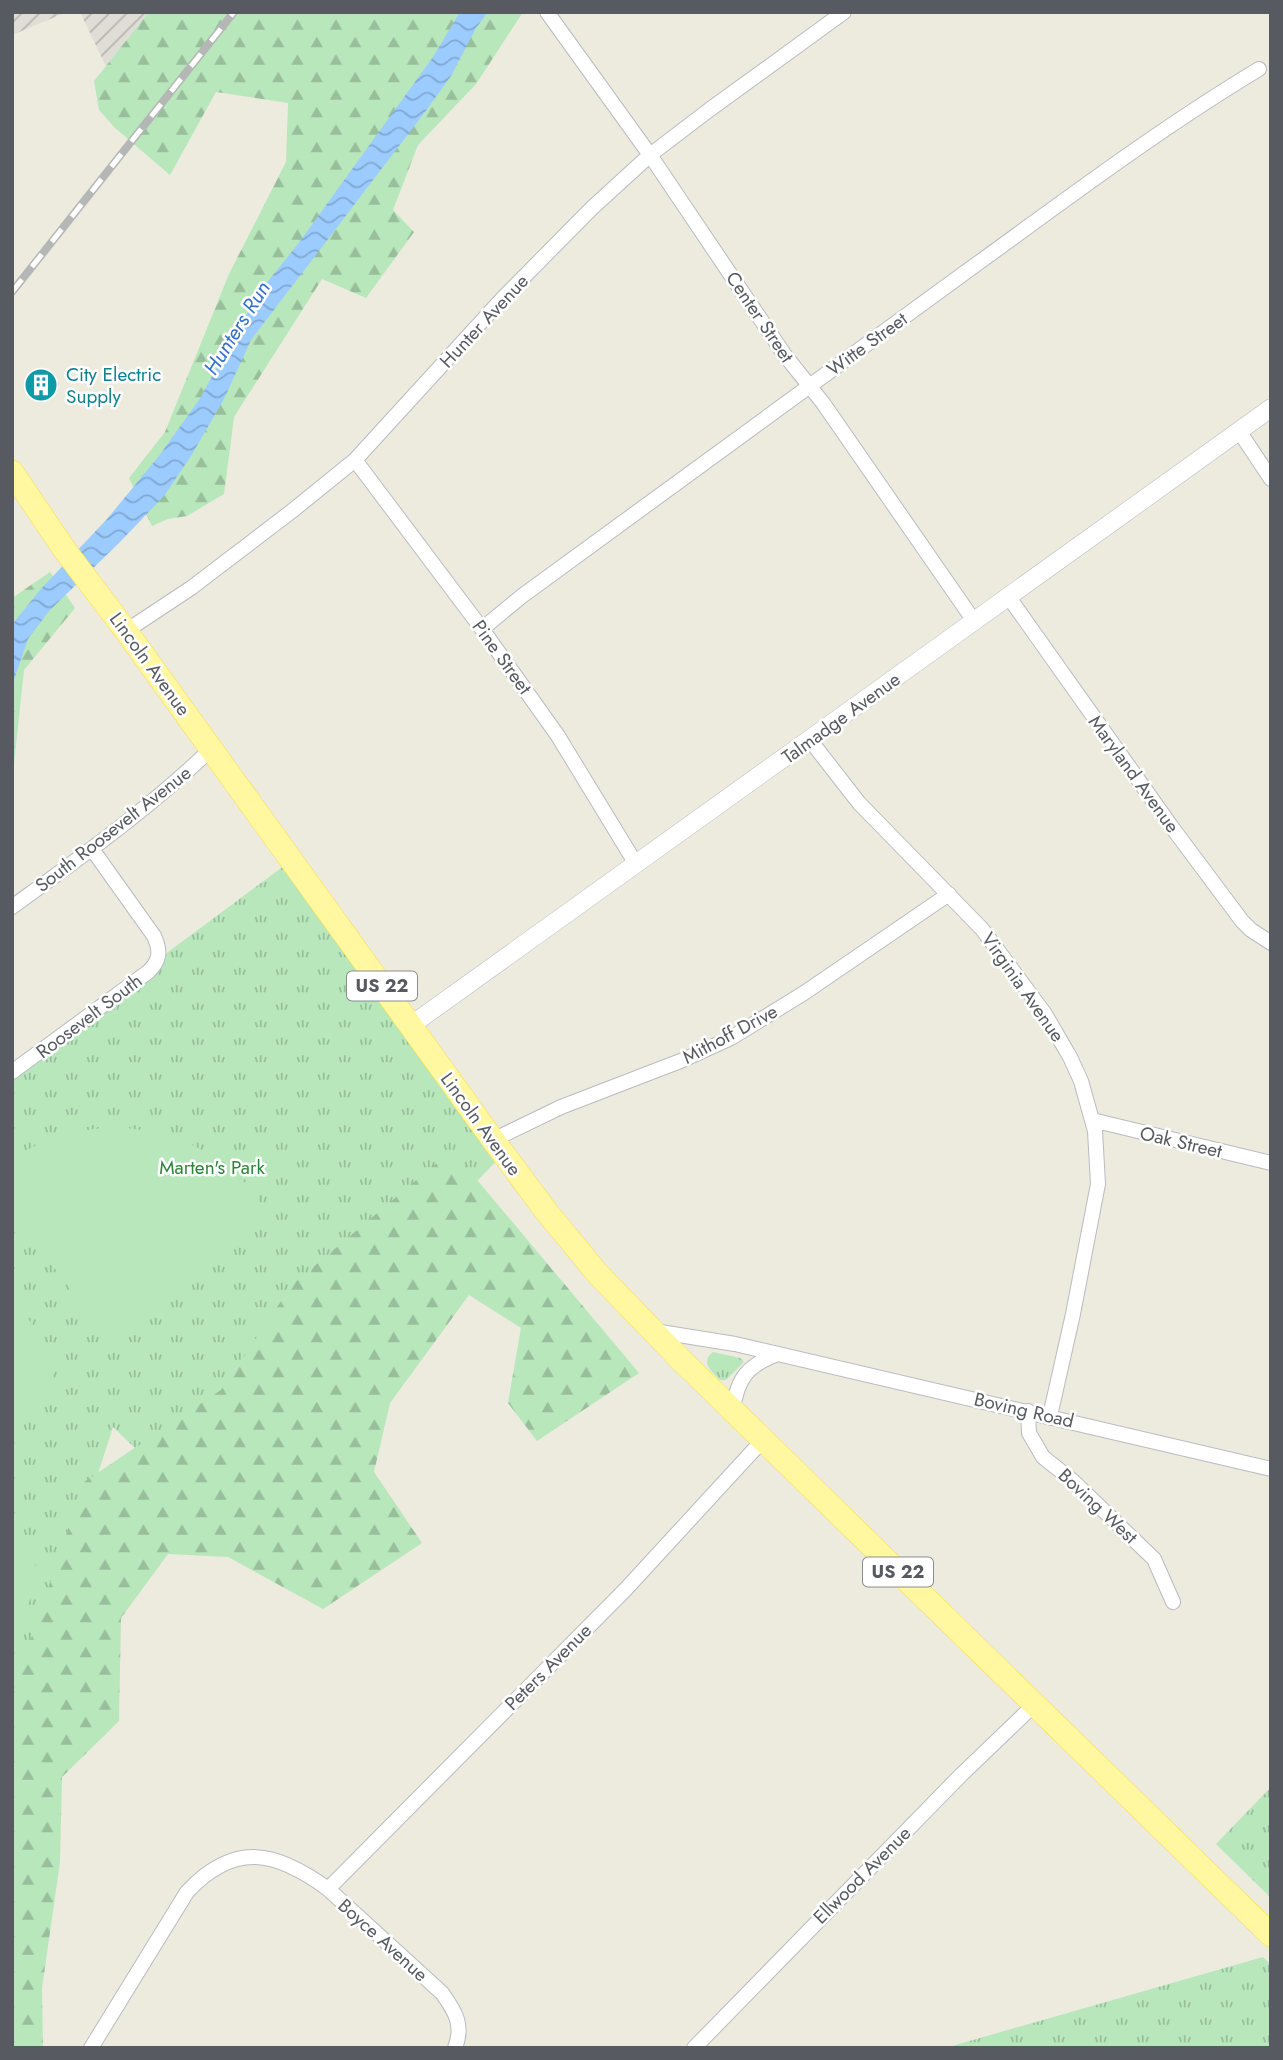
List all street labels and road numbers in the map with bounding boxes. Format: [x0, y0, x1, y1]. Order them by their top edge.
street label: Center Street [720, 266, 801, 368]
street label: Hunter Avenue [433, 268, 535, 374]
street label: Witte Street [821, 305, 913, 382]
street label: Lincoln Avenue [103, 607, 197, 722]
street label: Pine Street [466, 614, 538, 700]
street label: Talmadge Avenue [776, 666, 906, 770]
street label: Maryland Avenue [1082, 710, 1186, 838]
street label: South Roosevelt Avenue [29, 759, 197, 899]
street label: Virginia Avenue [975, 927, 1071, 1048]
street label: Roosevelt South [30, 967, 148, 1065]
road number: US 22 [347, 972, 417, 1001]
street label: Mithoff Drive [678, 998, 782, 1070]
street label: Lincoln Avenue [434, 1067, 528, 1182]
street label: Oak Street [1137, 1119, 1225, 1165]
street label: Boving Road [972, 1385, 1076, 1435]
street label: Boving West [1052, 1462, 1144, 1550]
road number: US 22 [863, 1558, 933, 1587]
street label: Peters Avenue [498, 1617, 598, 1717]
street label: Ellwood Avenue [807, 1820, 917, 1930]
street label: Boyce Avenue [332, 1892, 434, 1988]

